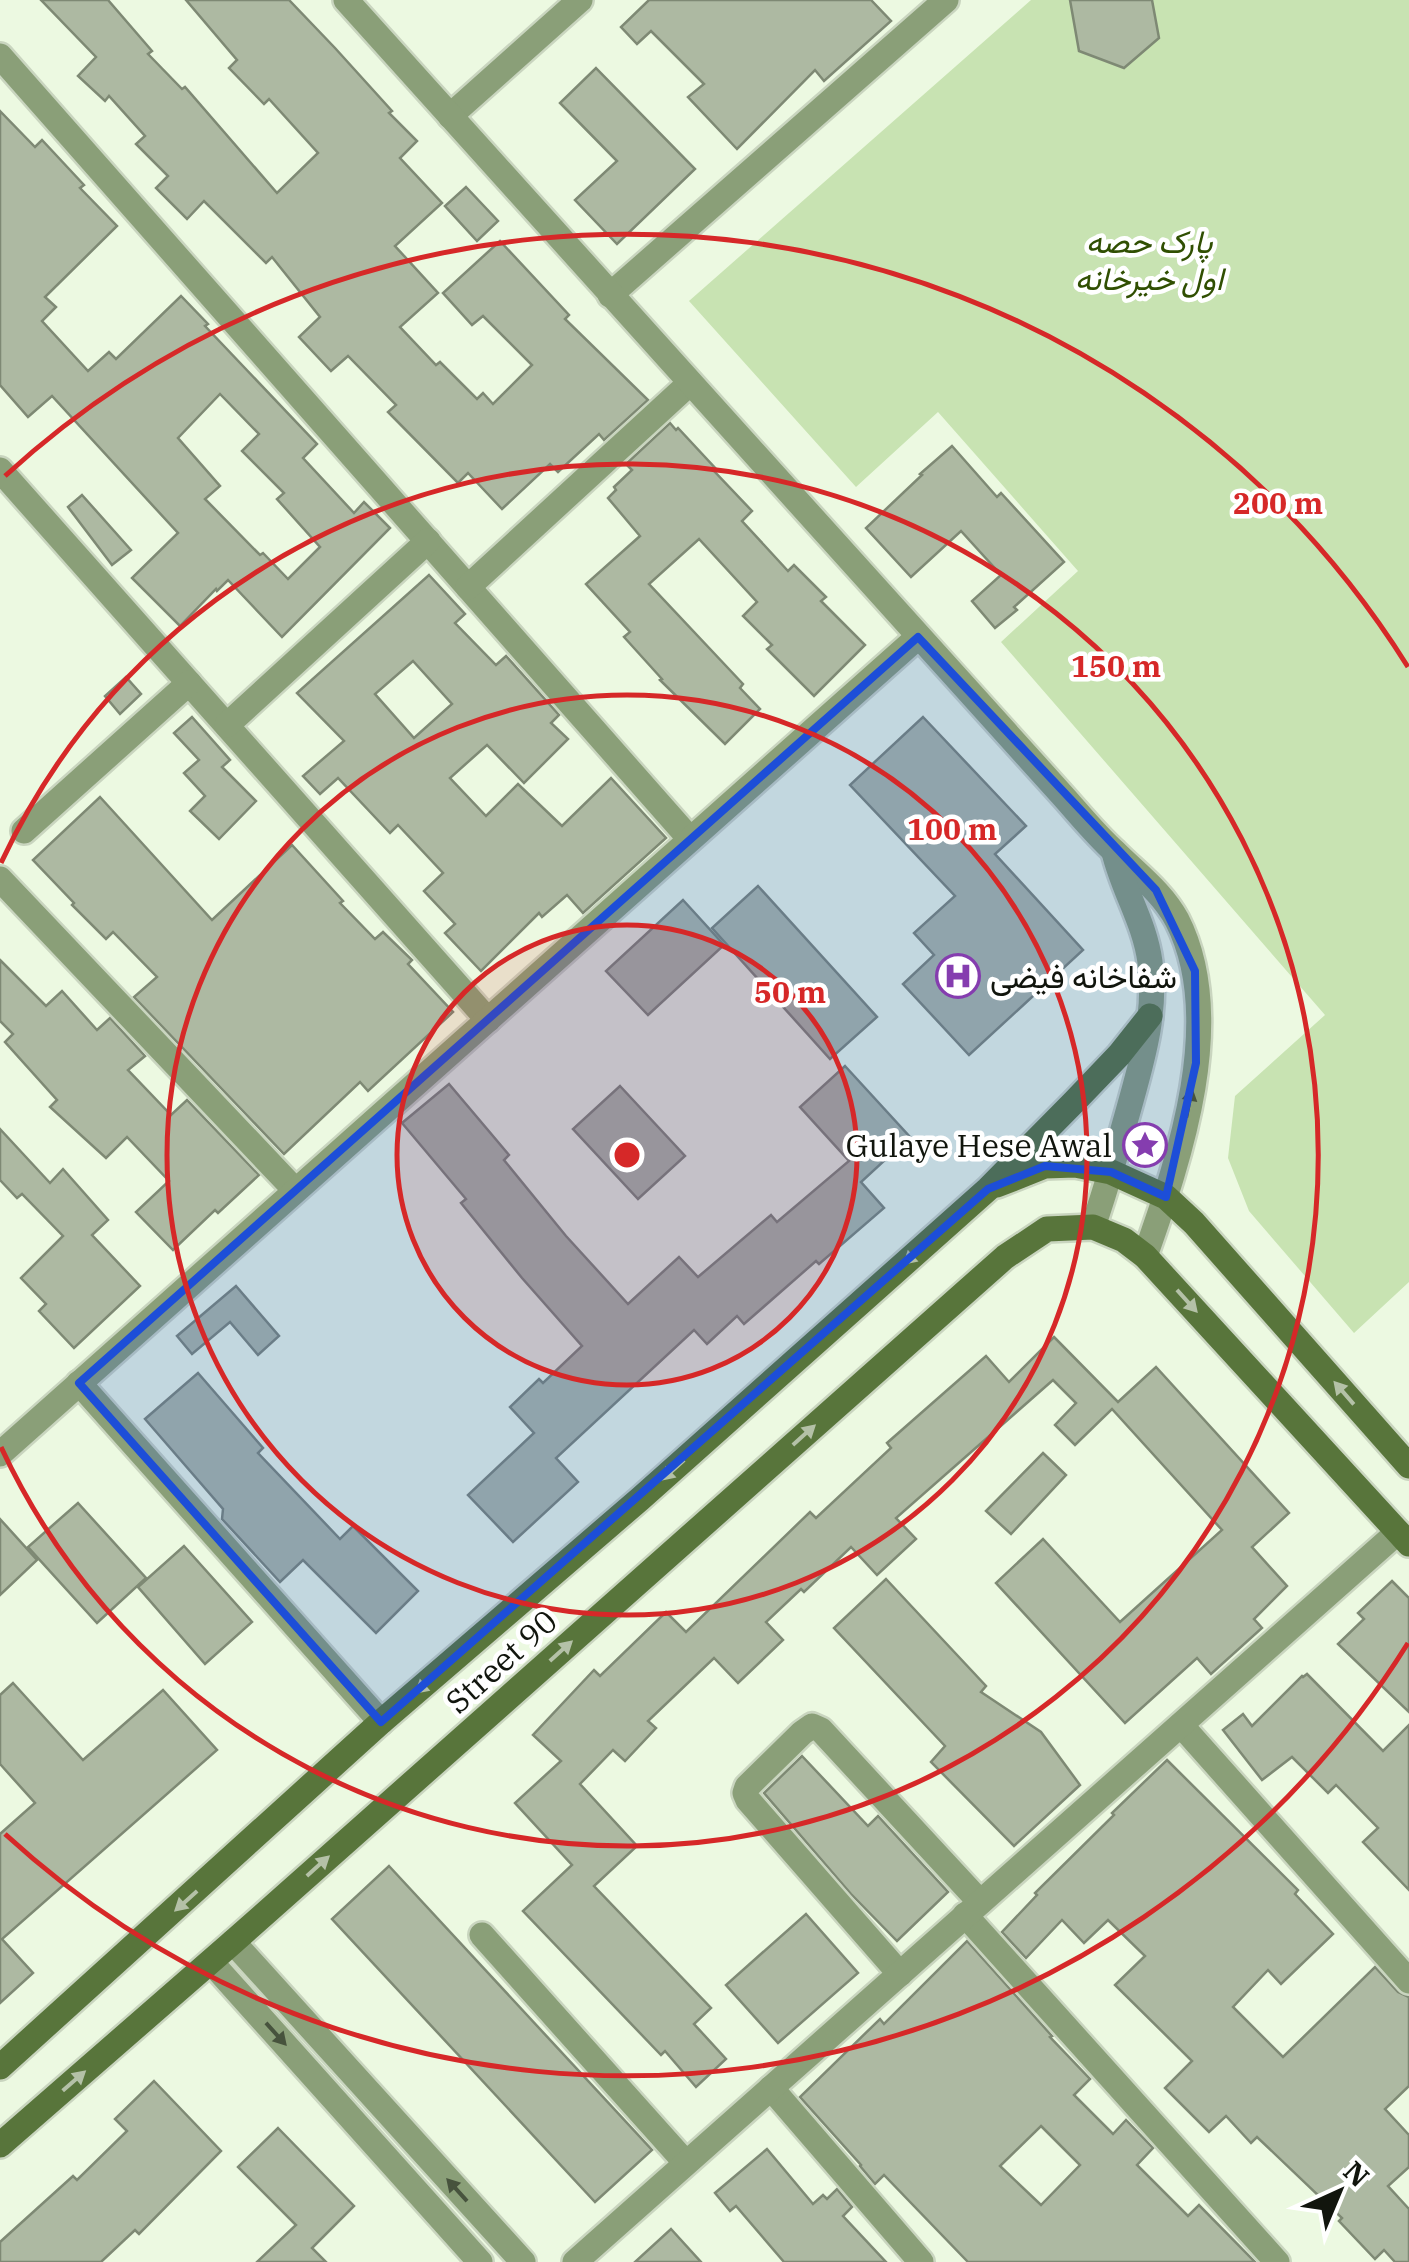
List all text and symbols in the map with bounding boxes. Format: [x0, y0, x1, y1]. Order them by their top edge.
park label: پارک حصه اول خیرخانه [1075, 220, 1227, 299]
text: 200 m [1233, 483, 1323, 522]
text: 150 m [1071, 646, 1161, 685]
text: 100 m [907, 809, 997, 848]
hospital icon: شفاخانه فیضی [935, 953, 981, 999]
place label: شفاخانه فیضی [990, 955, 1177, 997]
text: 50 m [754, 972, 826, 1011]
one-way arrow [1182, 1086, 1197, 1118]
place icon: Gulaye Hese Awal [1122, 1122, 1168, 1168]
place label: Gulaye Hese Awal [846, 1124, 1112, 1166]
centre of rings [609, 1137, 645, 1173]
one-way arrow [903, 1242, 928, 1264]
one-way arrow [1175, 1288, 1197, 1313]
one-way arrow [1334, 1381, 1356, 1406]
one-way arrow [792, 1424, 816, 1447]
one-way arrow [661, 1458, 685, 1481]
street label: Street 90 [437, 1600, 565, 1722]
one-way arrow [548, 1640, 573, 1662]
one-way arrow [415, 1671, 440, 1693]
one-way arrow [305, 1856, 330, 1878]
one-way arrow [174, 1889, 199, 1911]
one-way arrow [264, 2022, 287, 2046]
one-way arrow [61, 2070, 86, 2092]
north arrow [1289, 2142, 1389, 2242]
text: N [1336, 2153, 1378, 2195]
one-way arrow [447, 2178, 469, 2203]

